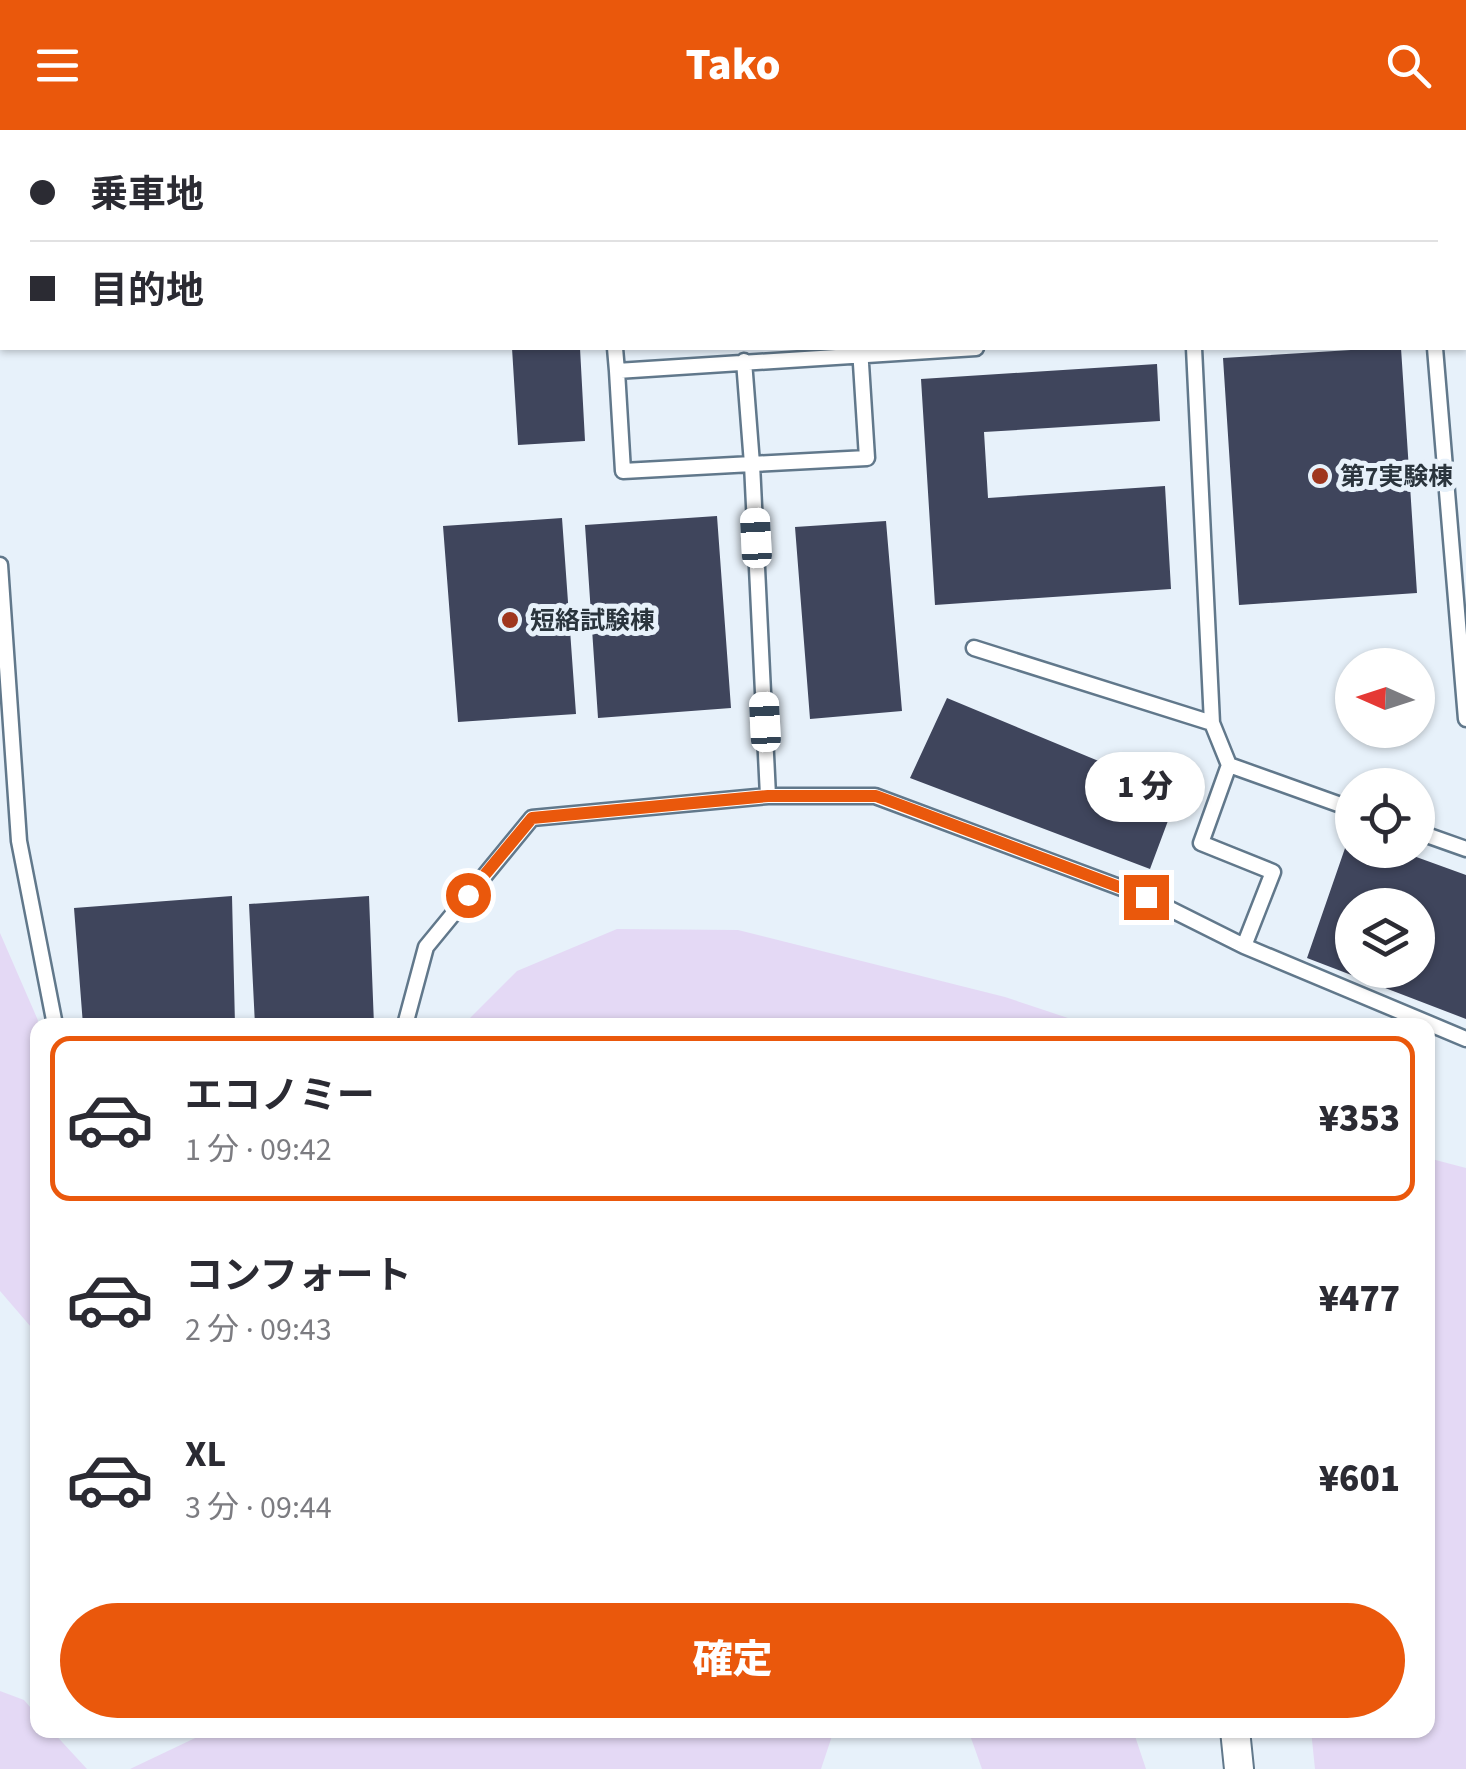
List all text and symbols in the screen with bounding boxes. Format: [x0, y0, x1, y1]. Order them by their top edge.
text: Tako [685, 33, 781, 97]
icon: menu [30, 38, 85, 93]
icon: search [1381, 38, 1436, 93]
text: 乗車地 [90, 168, 204, 222]
text: 目的地 [90, 264, 204, 318]
place label: 第7実験棟 [1340, 459, 1453, 495]
marker: 第7実験棟 [1309, 465, 1331, 487]
car [739, 507, 773, 569]
place label: 短絡試験棟 [530, 603, 655, 639]
marker: 短絡試験棟 [499, 609, 521, 631]
north arrow [1335, 648, 1435, 748]
map controls [1335, 648, 1435, 988]
car [748, 691, 782, 753]
callout: 1 分 [1086, 752, 1206, 822]
text: 1 分 [1117, 764, 1173, 810]
button: locate [1335, 768, 1435, 868]
route start [446, 873, 491, 918]
route end [1124, 875, 1169, 920]
button: layers [1335, 888, 1435, 988]
text: エコノミー [185, 1069, 375, 1123]
icon: car [65, 1074, 155, 1164]
text: ¥353 [1319, 1092, 1400, 1146]
text: 1 分 · 09:42 [185, 1127, 332, 1173]
text: コンフォート [185, 1249, 412, 1303]
icon: car [65, 1254, 155, 1344]
text: ¥477 [1319, 1272, 1400, 1326]
text: 2 分 · 09:43 [185, 1307, 332, 1353]
text: XL [185, 1427, 226, 1481]
icon: car [65, 1434, 155, 1524]
text: ¥601 [1319, 1452, 1400, 1506]
text: 3 分 · 09:44 [185, 1485, 332, 1531]
button: 確定 [60, 1603, 1405, 1718]

